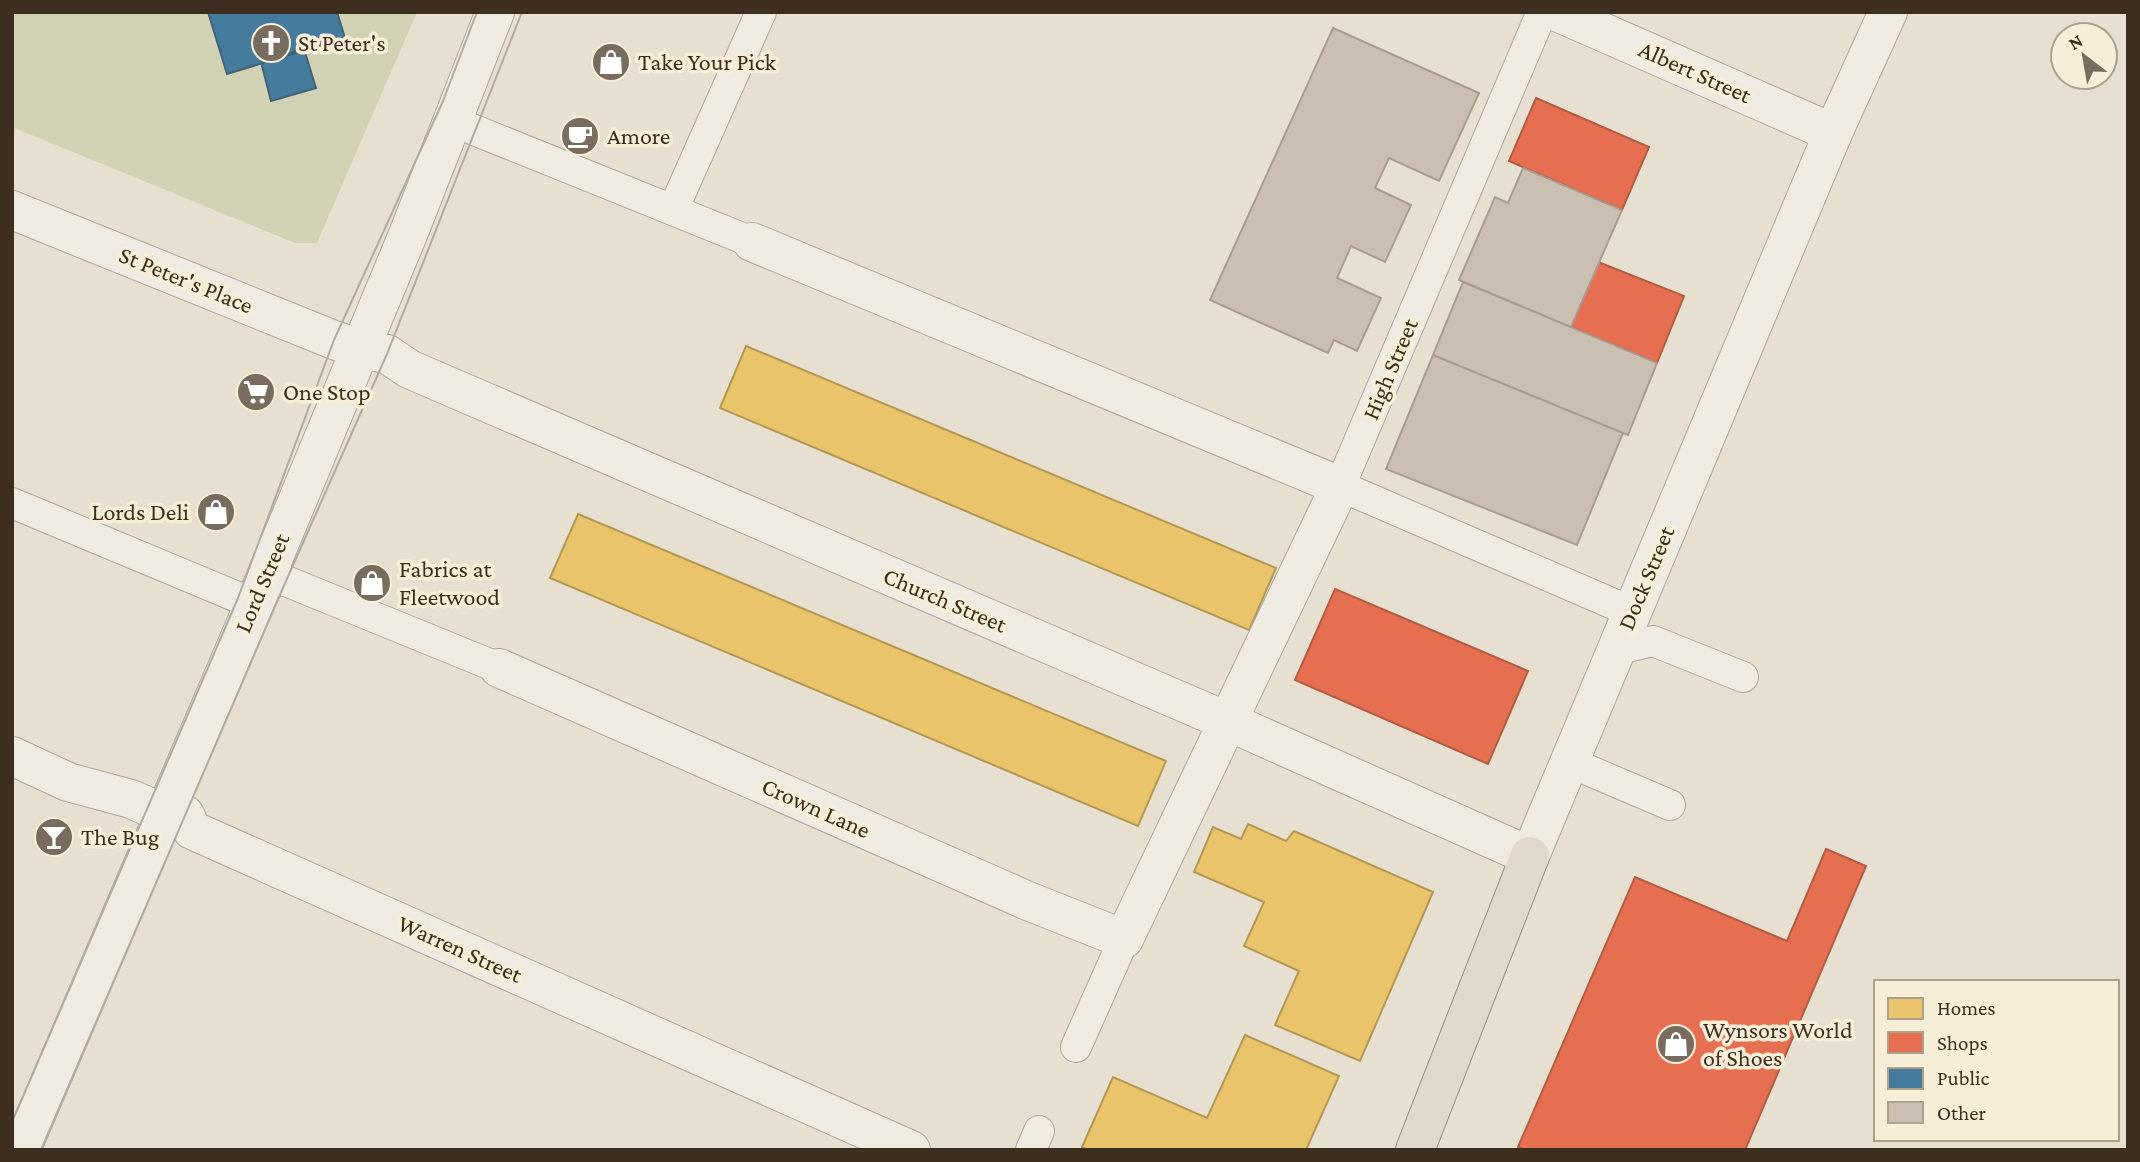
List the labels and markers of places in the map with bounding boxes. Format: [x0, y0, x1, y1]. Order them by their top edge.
church icon: St Peter's [250, 22, 292, 64]
place label: St Peter's [298, 29, 386, 56]
shop icon: Take Your Pick [590, 41, 632, 83]
place label: Take Your Pick [638, 48, 777, 75]
cafe icon: Amore [559, 115, 601, 157]
place label: Amore [607, 122, 670, 149]
supermarket icon: One Stop [235, 371, 277, 413]
place label: One Stop [283, 378, 371, 405]
shop icon: Lords Deli [195, 491, 237, 533]
place label: Lords Deli [91, 498, 189, 525]
place label: Fabrics at Fleetwood [399, 555, 500, 610]
shop icon: Fabrics at Fleetwood [351, 562, 393, 604]
bar icon: The Bug [33, 816, 75, 858]
place label: The Bug [81, 823, 160, 850]
place label: Wynsors World of Shoes [1703, 1016, 1853, 1071]
shop icon: Wynsors World of Shoes [1655, 1023, 1697, 1065]

